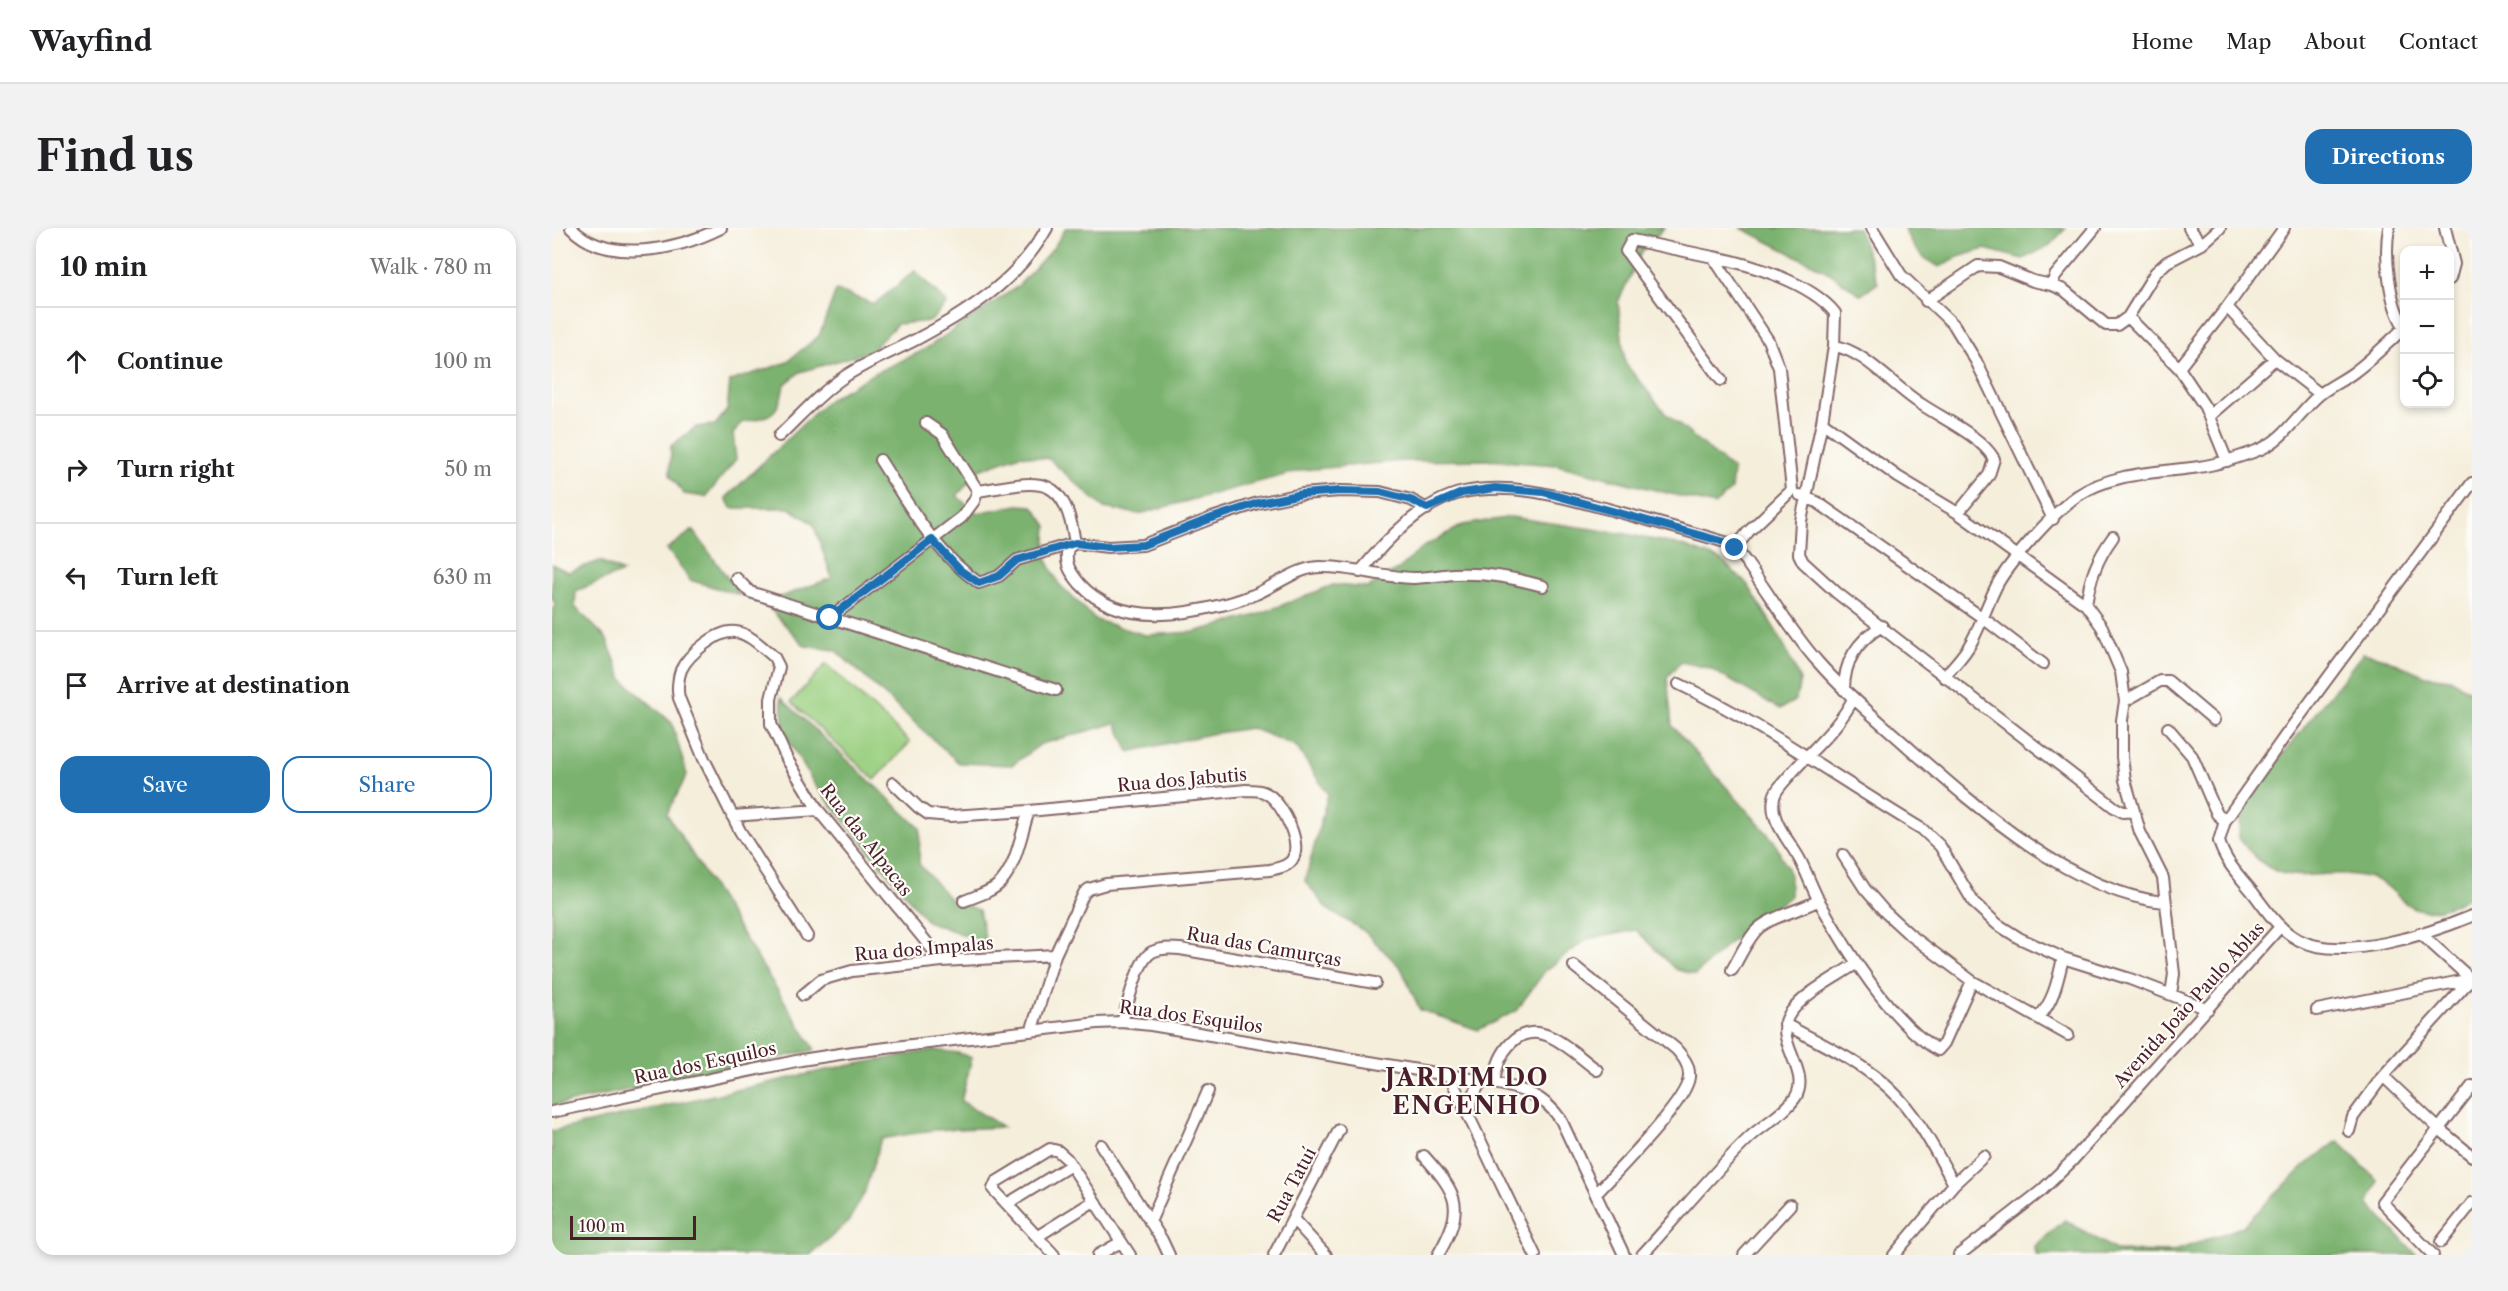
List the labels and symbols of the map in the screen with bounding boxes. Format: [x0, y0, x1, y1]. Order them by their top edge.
route end [1721, 534, 1747, 560]
route start [816, 604, 842, 630]
street label: Rua dos Jabutis [1116, 763, 1248, 797]
street label: Rua das Alpacas [815, 779, 917, 901]
street label: Avenida João Paulo Ablas [2108, 918, 2269, 1093]
street label: Rua das Camurças [1185, 923, 1343, 971]
street label: Rua dos Impalas [853, 932, 995, 966]
street label: Rua dos Esquilos [1118, 996, 1264, 1038]
street label: Rua dos Esquilos [632, 1037, 778, 1089]
district label: JARDIM DO ENGENHO [1381, 1063, 1549, 1120]
street label: Rua Tatuí [1263, 1143, 1321, 1226]
scale bar [570, 1213, 696, 1240]

